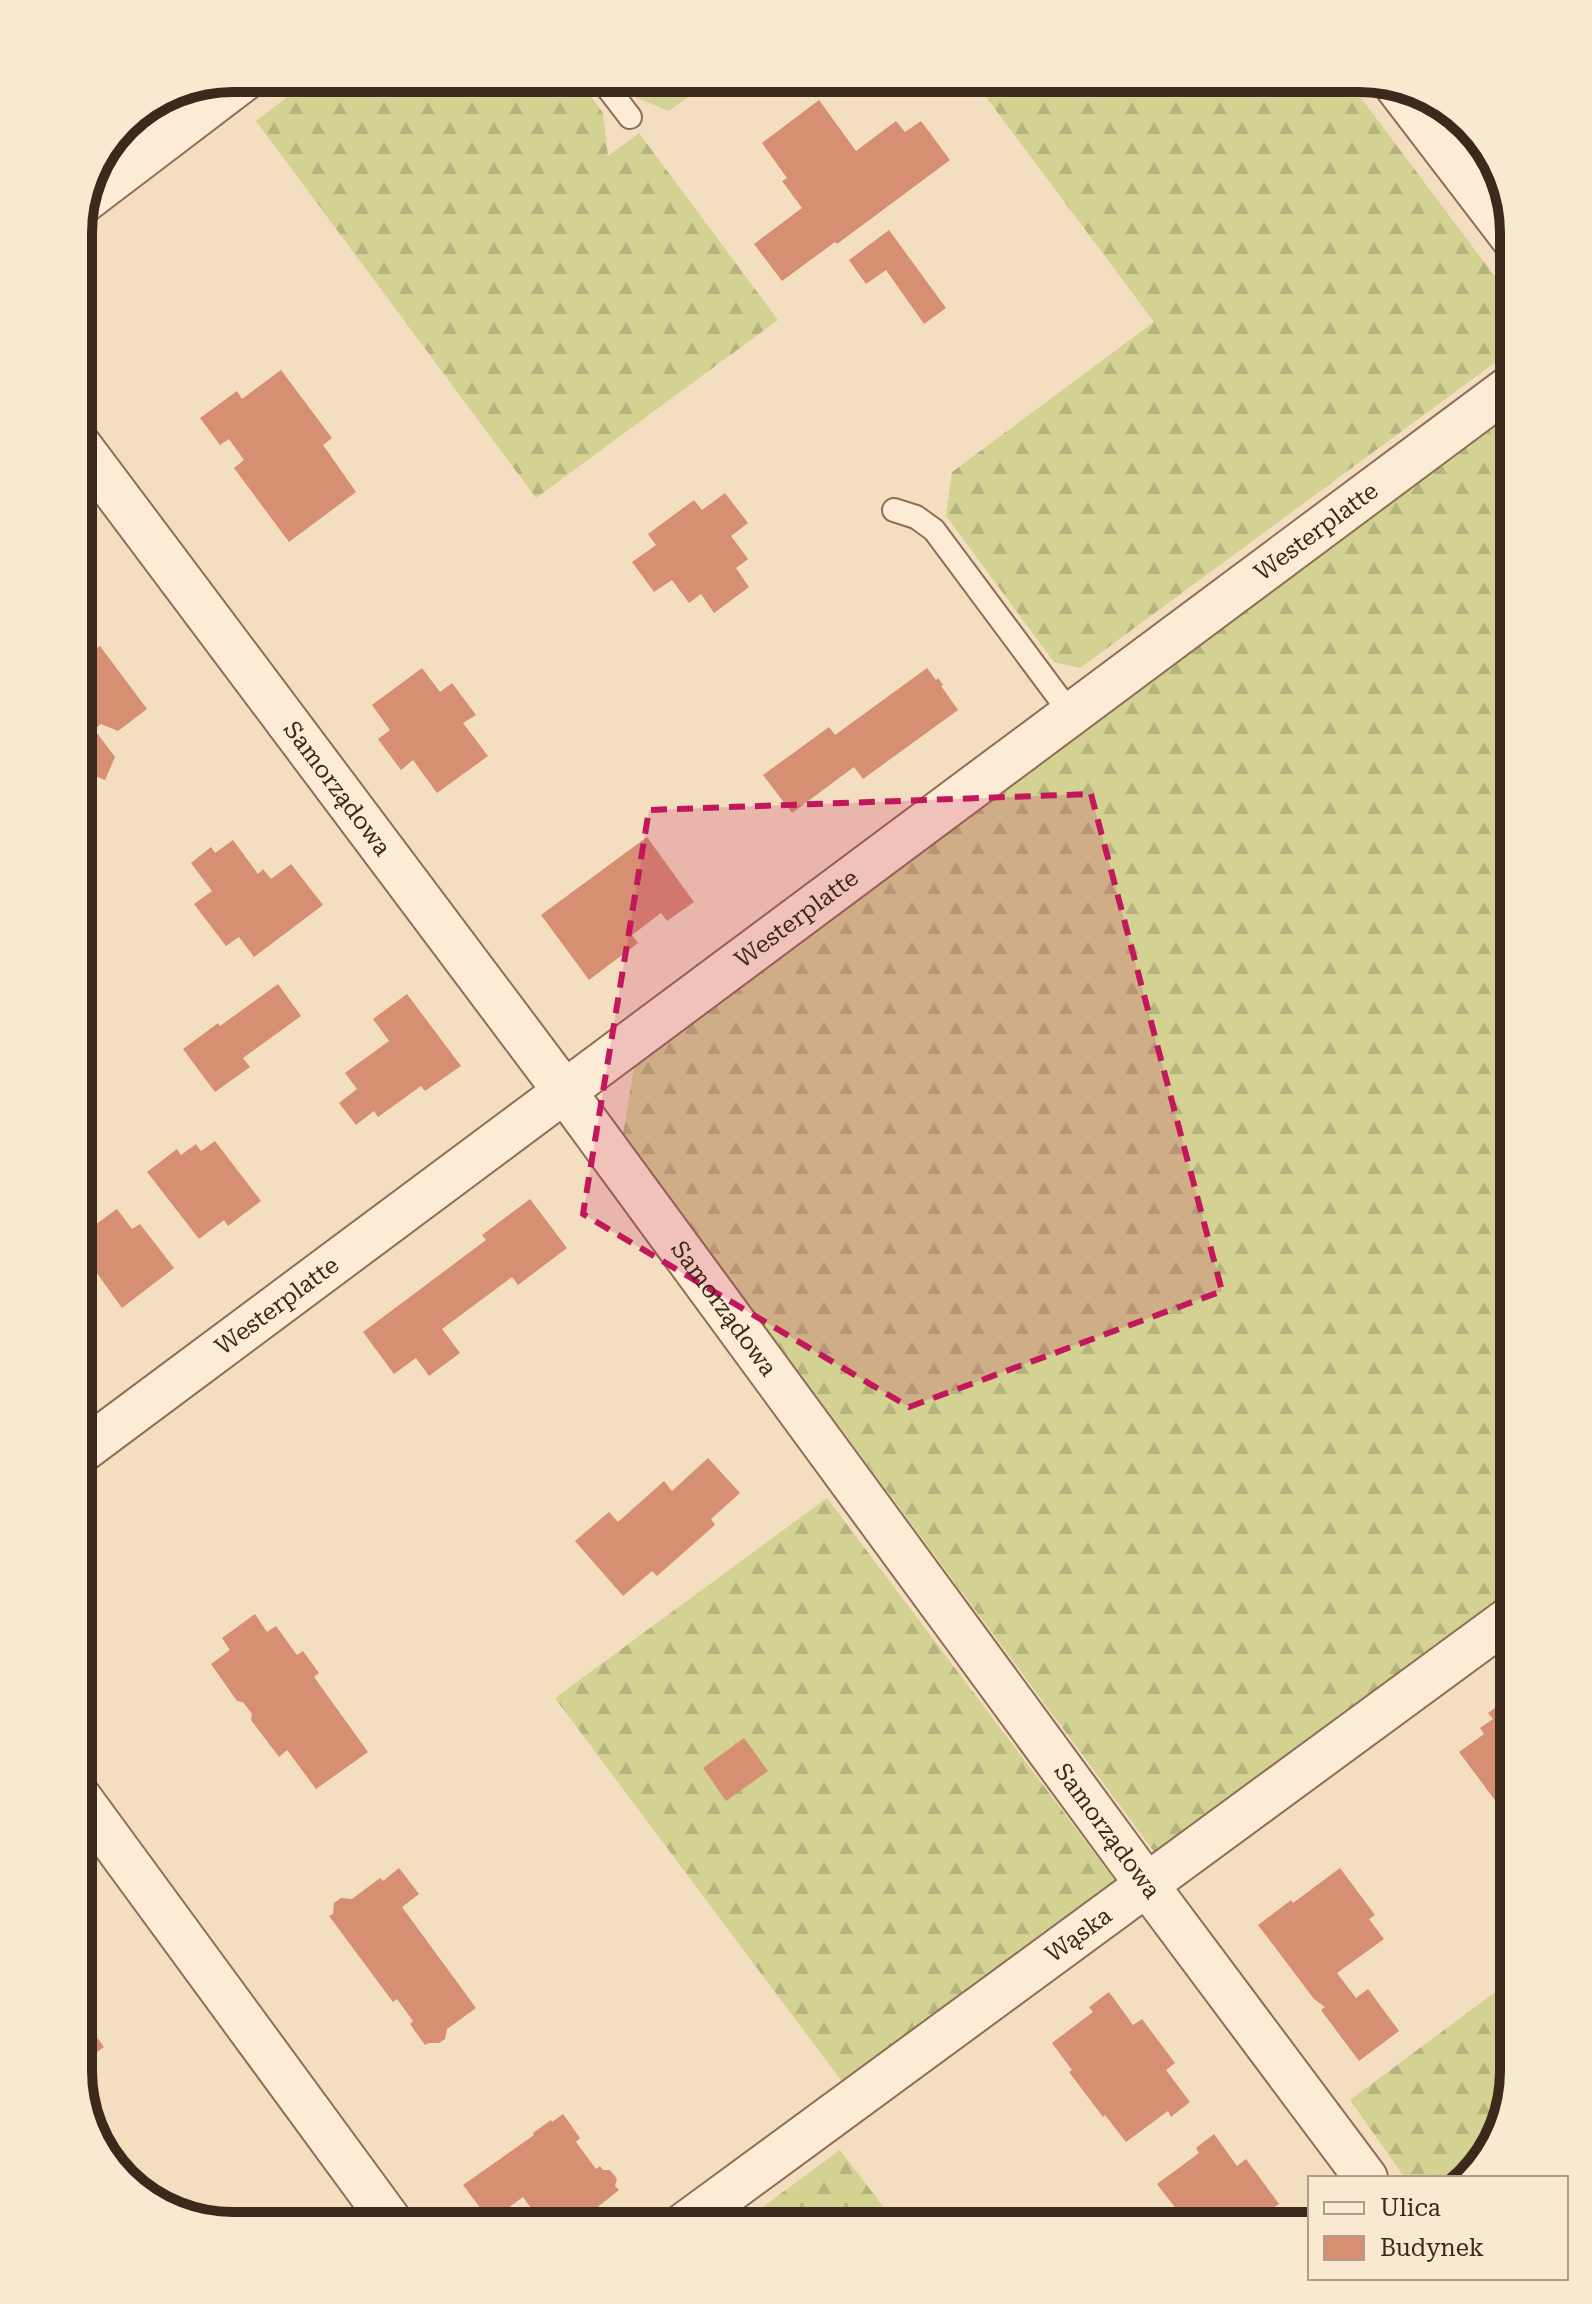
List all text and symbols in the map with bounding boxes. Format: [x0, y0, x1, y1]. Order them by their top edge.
street label: Westerplatte [1249, 476, 1383, 587]
street label: Samorządowa [278, 716, 397, 861]
street label: Westerplatte [729, 864, 864, 974]
street label: Samorządowa [665, 1235, 783, 1382]
street label: Westerplatte [210, 1251, 344, 1361]
street label: Samorządowa [1048, 1758, 1166, 1904]
street label: Wąska [1040, 1901, 1117, 1968]
legend [1308, 2176, 1568, 2280]
text: Ulica [1380, 2194, 1441, 2222]
text: Budynek [1380, 2234, 1484, 2262]

